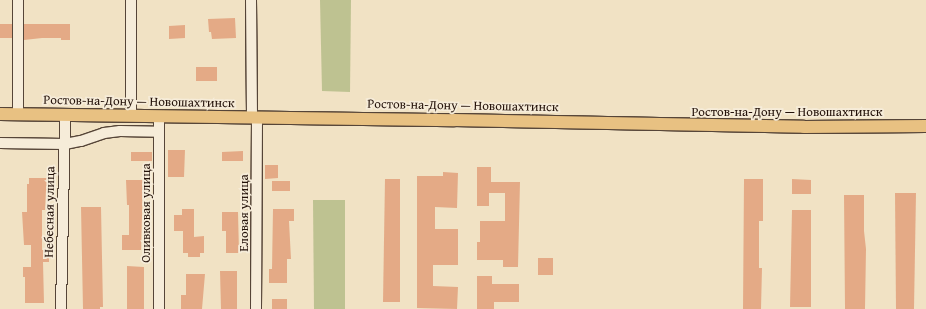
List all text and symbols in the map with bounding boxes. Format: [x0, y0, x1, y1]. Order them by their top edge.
street label: Ростов-на-Дону — Новошахтинск [43, 93, 235, 111]
street label: Ростов-на-Дону — Новошахтинск [367, 97, 559, 115]
street label: Ростов-на-Дону — Новошахтинск [691, 104, 883, 120]
street label: Оливковая улица [138, 163, 154, 263]
street label: Небесная улица [41, 166, 59, 258]
street label: Еловая улица [236, 174, 252, 252]

